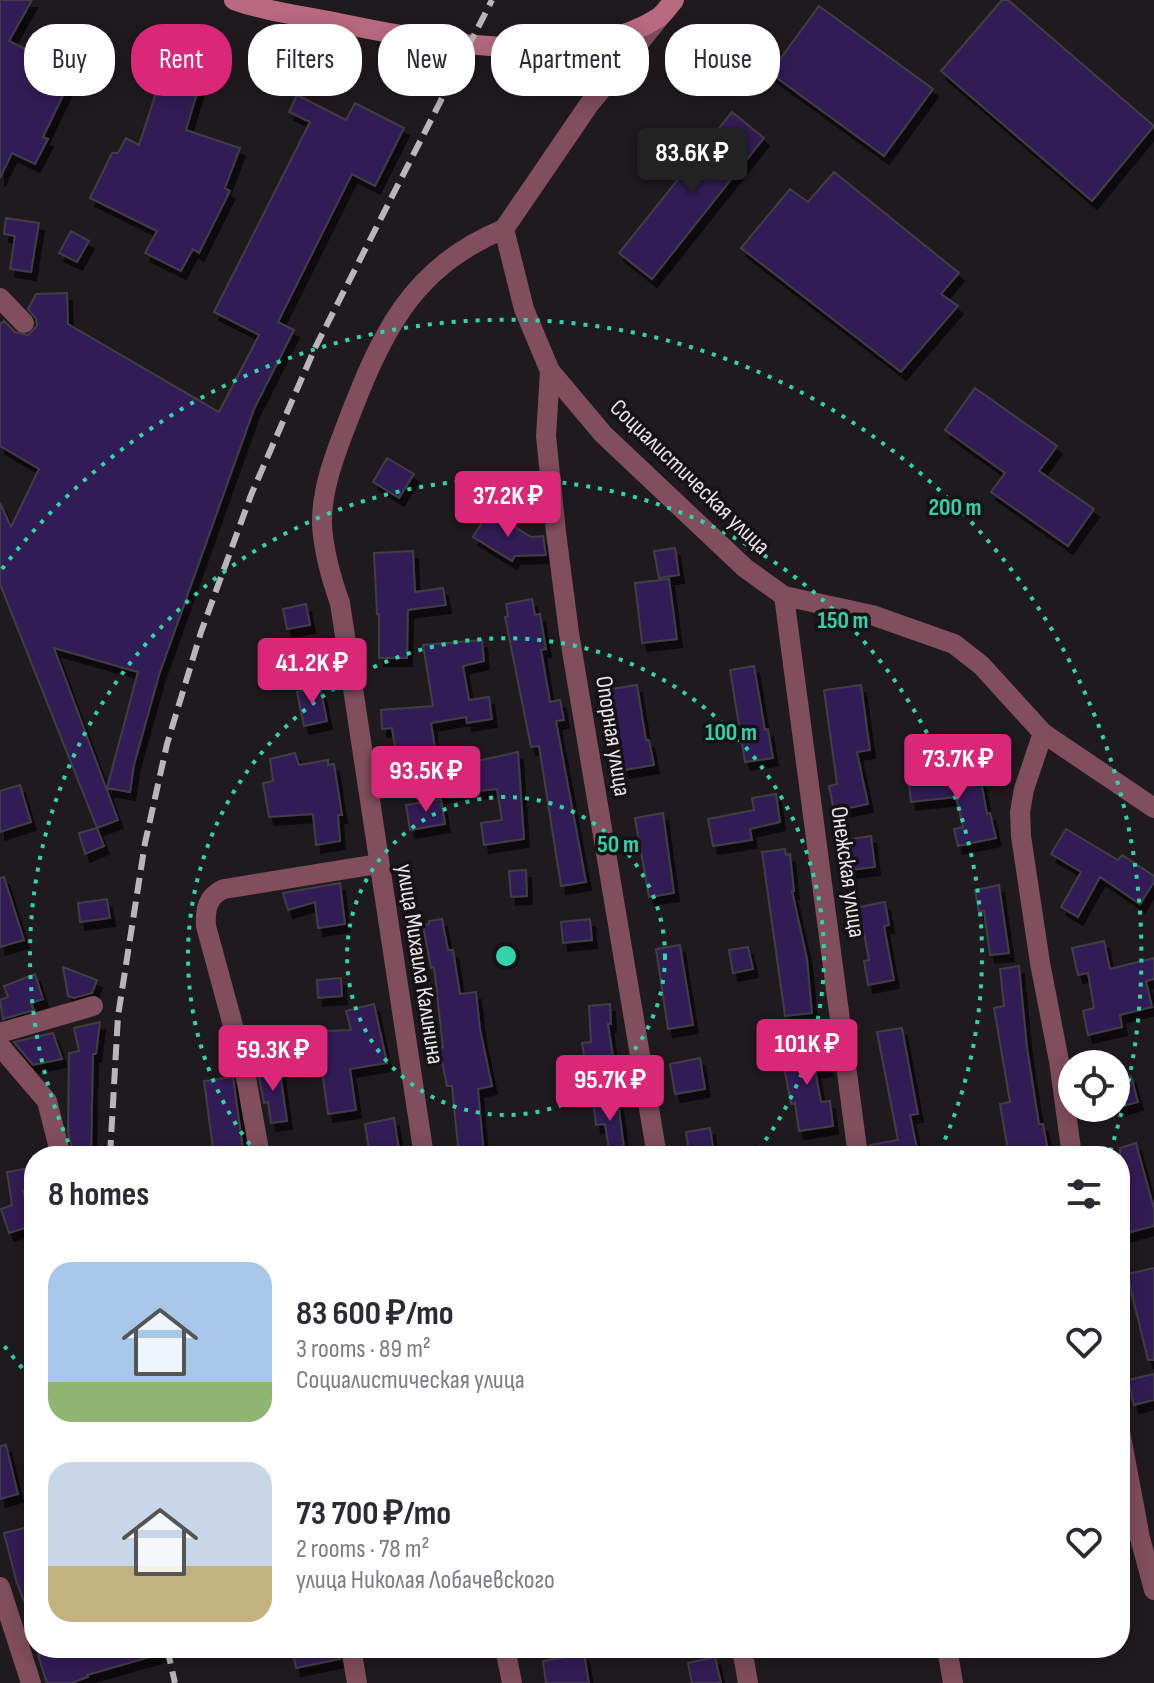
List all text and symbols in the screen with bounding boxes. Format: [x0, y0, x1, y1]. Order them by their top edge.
chip: Buy [24, 24, 115, 96]
chip: Rent [131, 24, 232, 96]
chip: Filters [248, 24, 362, 96]
chip: New [378, 24, 475, 96]
chip: Apartment [491, 24, 649, 96]
chip: House [665, 24, 780, 96]
pin: 83.6K ₽ [618, 128, 766, 196]
text: 83.6K ₽ [655, 138, 729, 169]
street label: Социалистическая улица [604, 393, 776, 561]
pin: 37.2K ₽ [434, 471, 582, 539]
text: 37.2K ₽ [473, 481, 543, 512]
text: 200 m [928, 493, 982, 522]
text: 150 m [817, 606, 869, 635]
pin: 41.2K ₽ [238, 638, 386, 706]
text: 41.2K ₽ [276, 648, 348, 679]
street label: Опорная улица [589, 674, 637, 798]
text: 100 m [705, 718, 757, 747]
pin: 73.7K ₽ [884, 734, 1032, 802]
text: 73.7K ₽ [922, 744, 994, 775]
pin: 93.5K ₽ [352, 746, 500, 814]
text: 93.5K ₽ [389, 756, 463, 787]
street label: Онежская улица [824, 805, 872, 939]
text: 50 m [597, 830, 639, 859]
street label: улица Михаила Калинина [390, 862, 450, 1066]
centre of rings [492, 942, 520, 970]
pin: 101K ₽ [742, 1019, 872, 1087]
pin: 59.3K ₽ [199, 1025, 347, 1093]
text: 101K ₽ [774, 1029, 840, 1060]
text: 59.3K ₽ [237, 1035, 309, 1066]
map controls [1058, 1050, 1130, 1122]
button: locate [1058, 1050, 1130, 1122]
pin: 95.7K ₽ [536, 1055, 684, 1123]
text: 95.7K ₽ [574, 1065, 646, 1096]
icon: filters [1062, 1172, 1106, 1216]
text: 8 homes [48, 1174, 149, 1215]
text: 83 600 ₽/mo [296, 1293, 454, 1334]
icon: home [112, 1294, 208, 1390]
icon: heart [1062, 1320, 1106, 1364]
text: 3 rooms · 89 m² [296, 1334, 431, 1365]
text: Социалистическая улица [296, 1365, 525, 1396]
text: 73 700 ₽/mo [296, 1493, 451, 1534]
icon: home [112, 1494, 208, 1590]
icon: heart [1062, 1520, 1106, 1564]
text: 2 rooms · 78 m² [296, 1534, 430, 1565]
text: улица Николая Лобачевского [296, 1565, 555, 1596]

